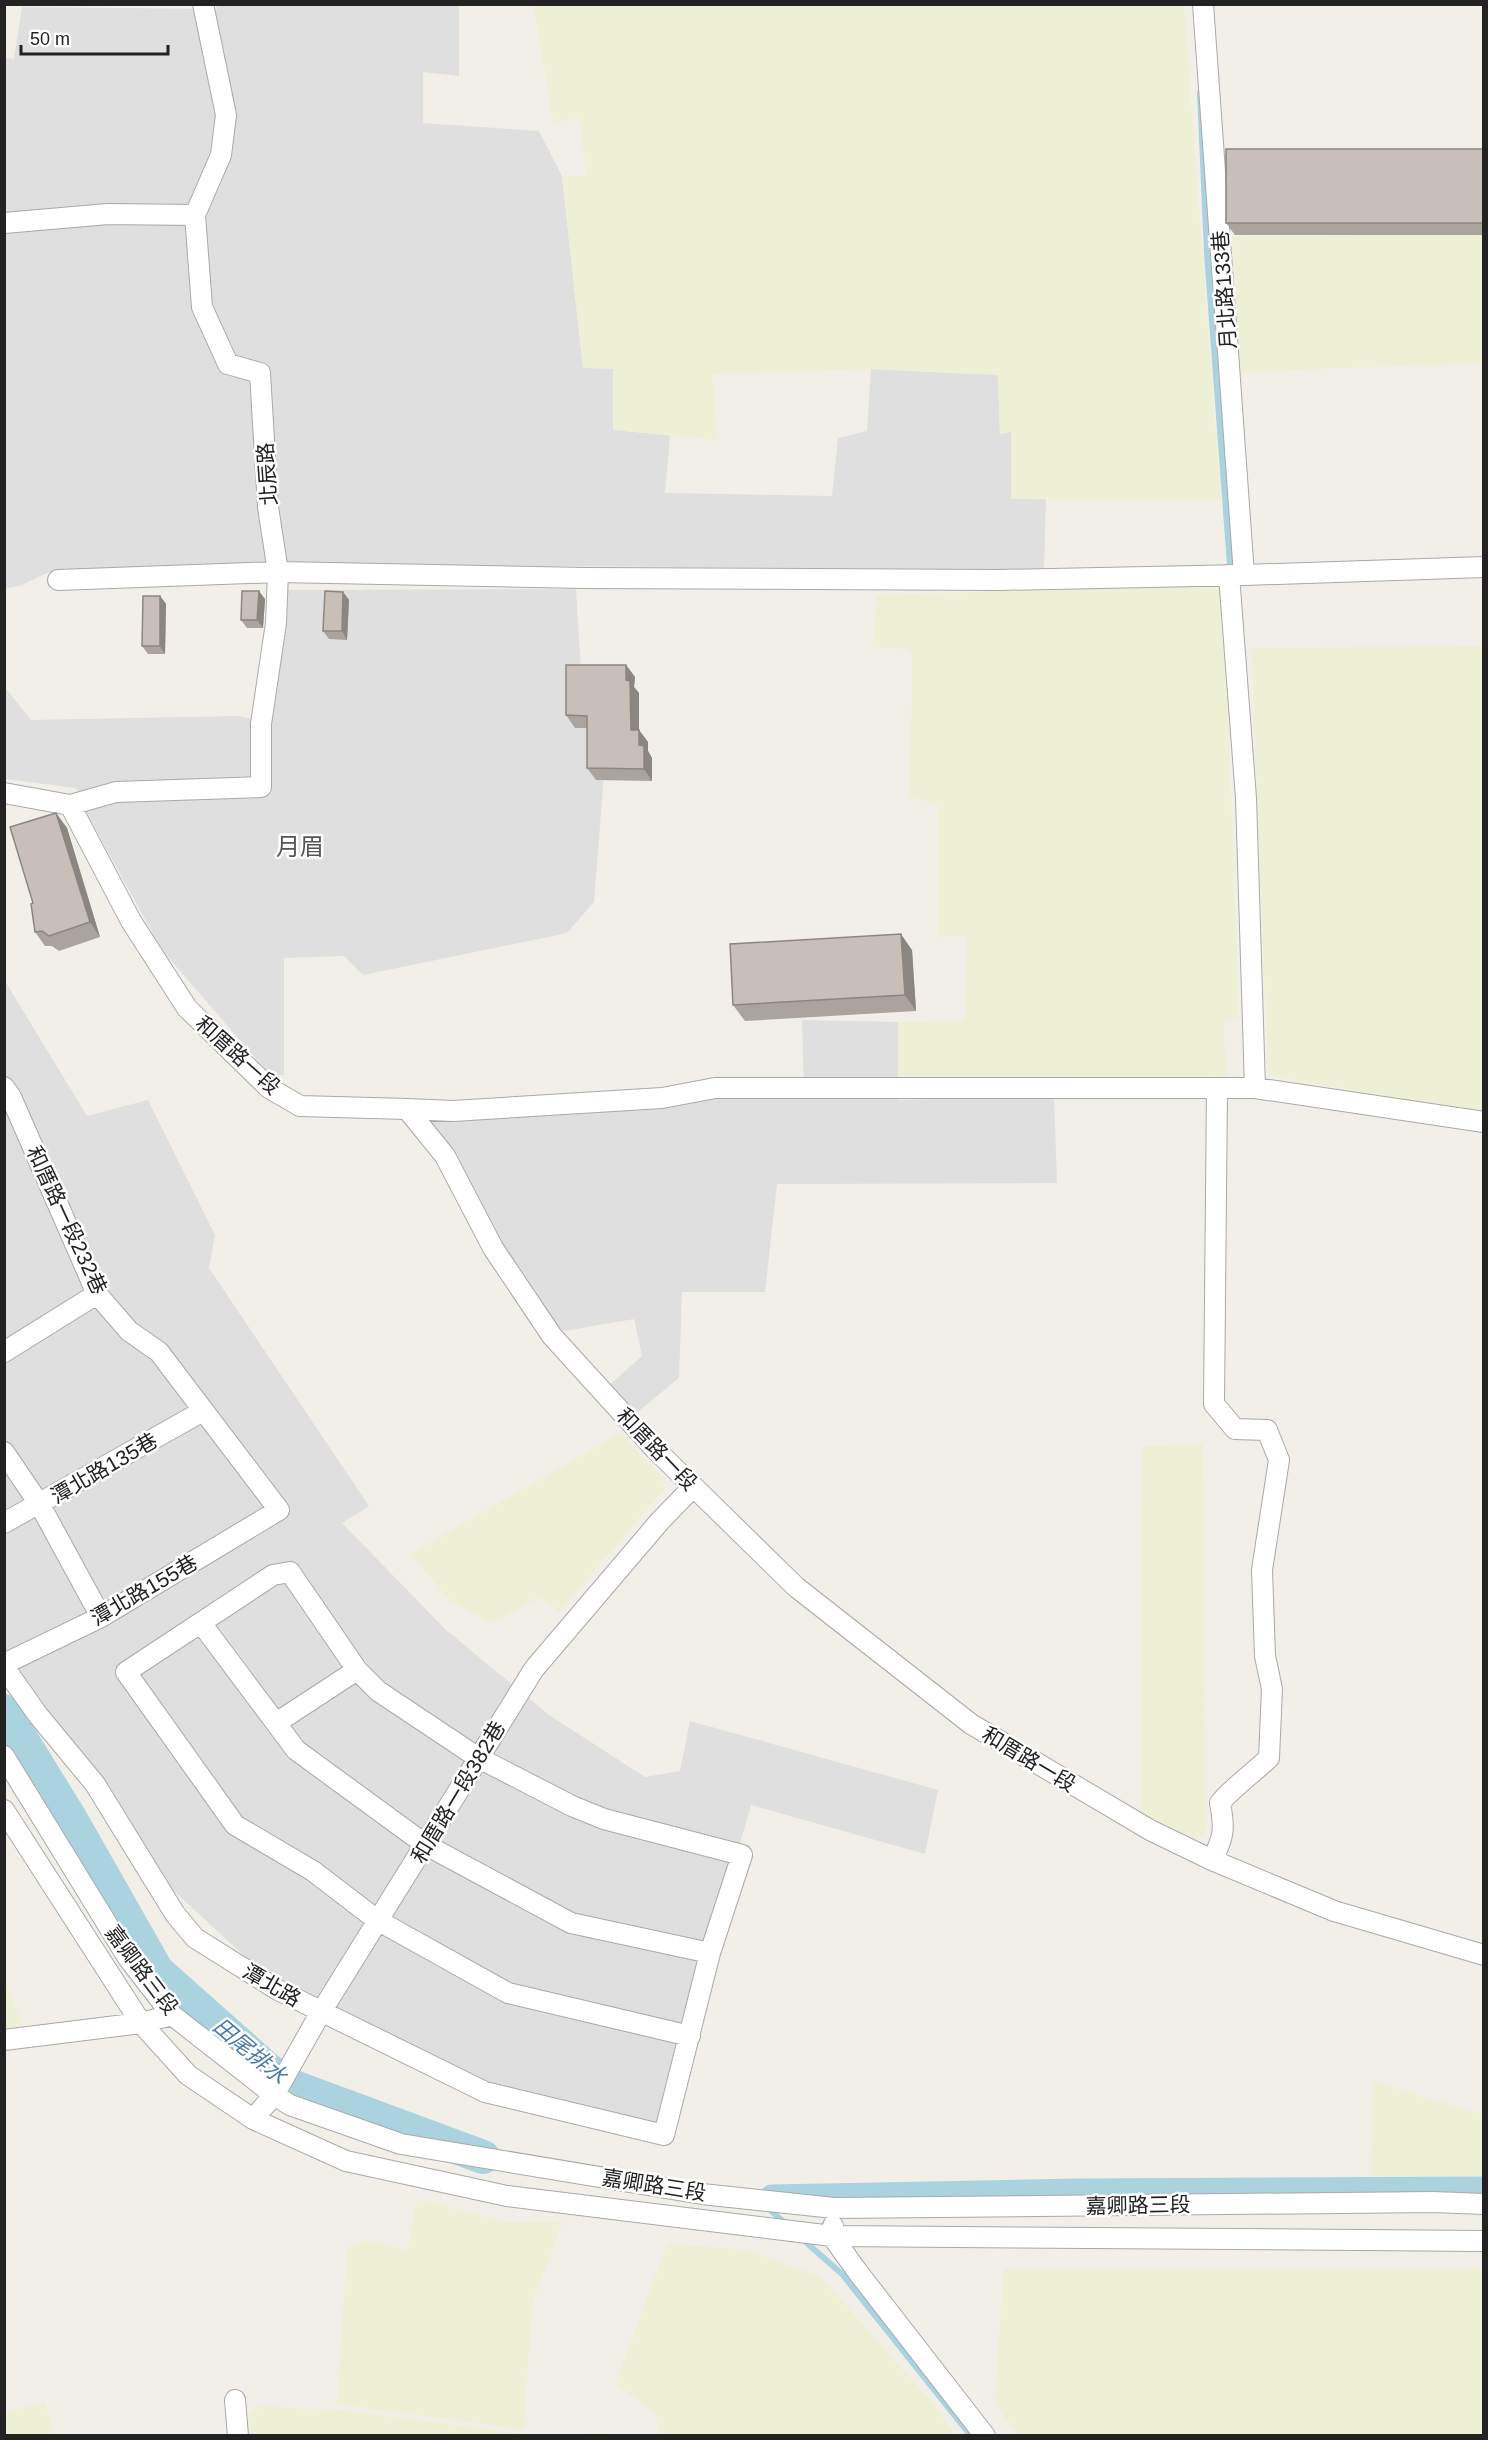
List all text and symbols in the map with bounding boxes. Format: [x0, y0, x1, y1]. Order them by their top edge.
scale bar [21, 18, 168, 56]
text: 50 m [30, 29, 70, 49]
street label: 月北路133巷 [1208, 230, 1240, 350]
street label: 北辰路 [253, 442, 281, 506]
district label: 月眉 [276, 833, 324, 860]
street label: 和厝路一段 [191, 1011, 285, 1099]
street label: 和厝路一段232巷 [23, 1142, 111, 1298]
street label: 和厝路一段 [612, 1403, 702, 1495]
street label: 潭北路135巷 [47, 1428, 161, 1508]
street label: 潭北路155巷 [87, 1550, 201, 1630]
street label: 和厝路一段382巷 [407, 1717, 509, 1867]
street label: 和厝路一段 [978, 1722, 1080, 1796]
street label: 嘉卿路三段 [101, 1921, 183, 2019]
street label: 潭北路 [239, 1959, 305, 2011]
water label: 田尾排水 [208, 2013, 293, 2089]
street label: 嘉卿路三段 [600, 2165, 708, 2205]
street label: 嘉卿路三段 [1085, 2193, 1191, 2217]

